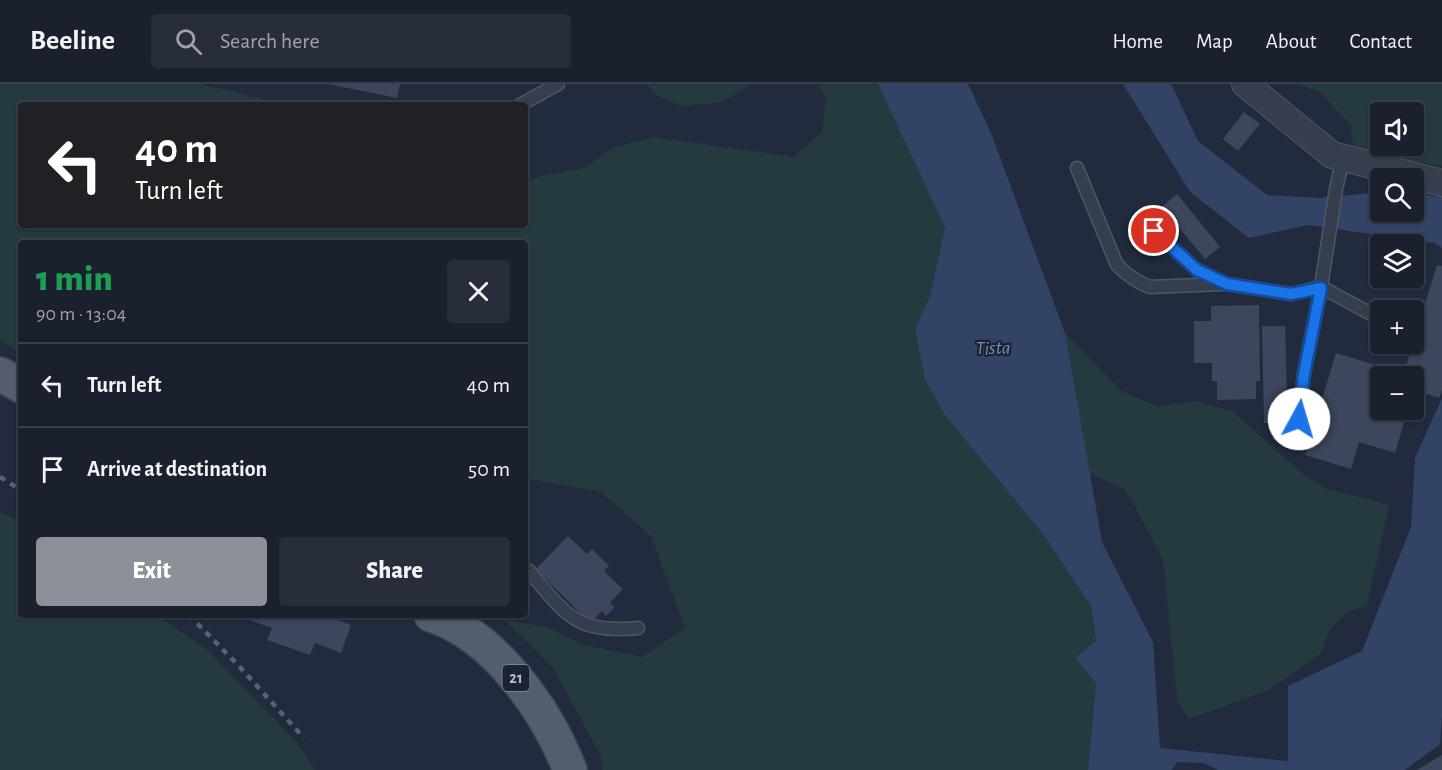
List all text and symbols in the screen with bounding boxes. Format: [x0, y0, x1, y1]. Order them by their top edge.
search box [151, 14, 571, 68]
icon: search [172, 25, 205, 58]
text: Beeline [30, 27, 115, 55]
text: Search here [220, 30, 320, 52]
text: Home [1112, 31, 1163, 52]
text: Map [1196, 31, 1233, 52]
text: About [1266, 31, 1316, 52]
text: Contact [1349, 31, 1412, 52]
map controls [1370, 102, 1424, 420]
button: sound [1370, 102, 1424, 156]
icon: left [36, 126, 114, 204]
text: 40 m [135, 128, 218, 170]
button: search [1370, 168, 1424, 222]
text: Turn left [135, 177, 223, 204]
pin [1128, 205, 1179, 256]
icon: arrive [1137, 214, 1170, 247]
button: layers [1370, 234, 1424, 288]
button: close [447, 260, 510, 323]
text: 1 min [36, 261, 113, 297]
button: + [1370, 300, 1424, 354]
text: 90 m · 13:04 [36, 304, 126, 324]
water label: Tista [975, 338, 1011, 358]
button: − [1370, 366, 1424, 420]
icon: left [36, 369, 69, 402]
text: Turn left [87, 374, 161, 396]
text: 40 m [467, 374, 510, 396]
position arrow [1267, 387, 1331, 451]
icon: arrive [36, 453, 69, 486]
text: Arrive at destination [87, 458, 267, 480]
text: 50 m [468, 458, 510, 480]
button: Exit [36, 537, 267, 606]
button: Share [279, 537, 510, 606]
road number: 21 [502, 665, 530, 691]

